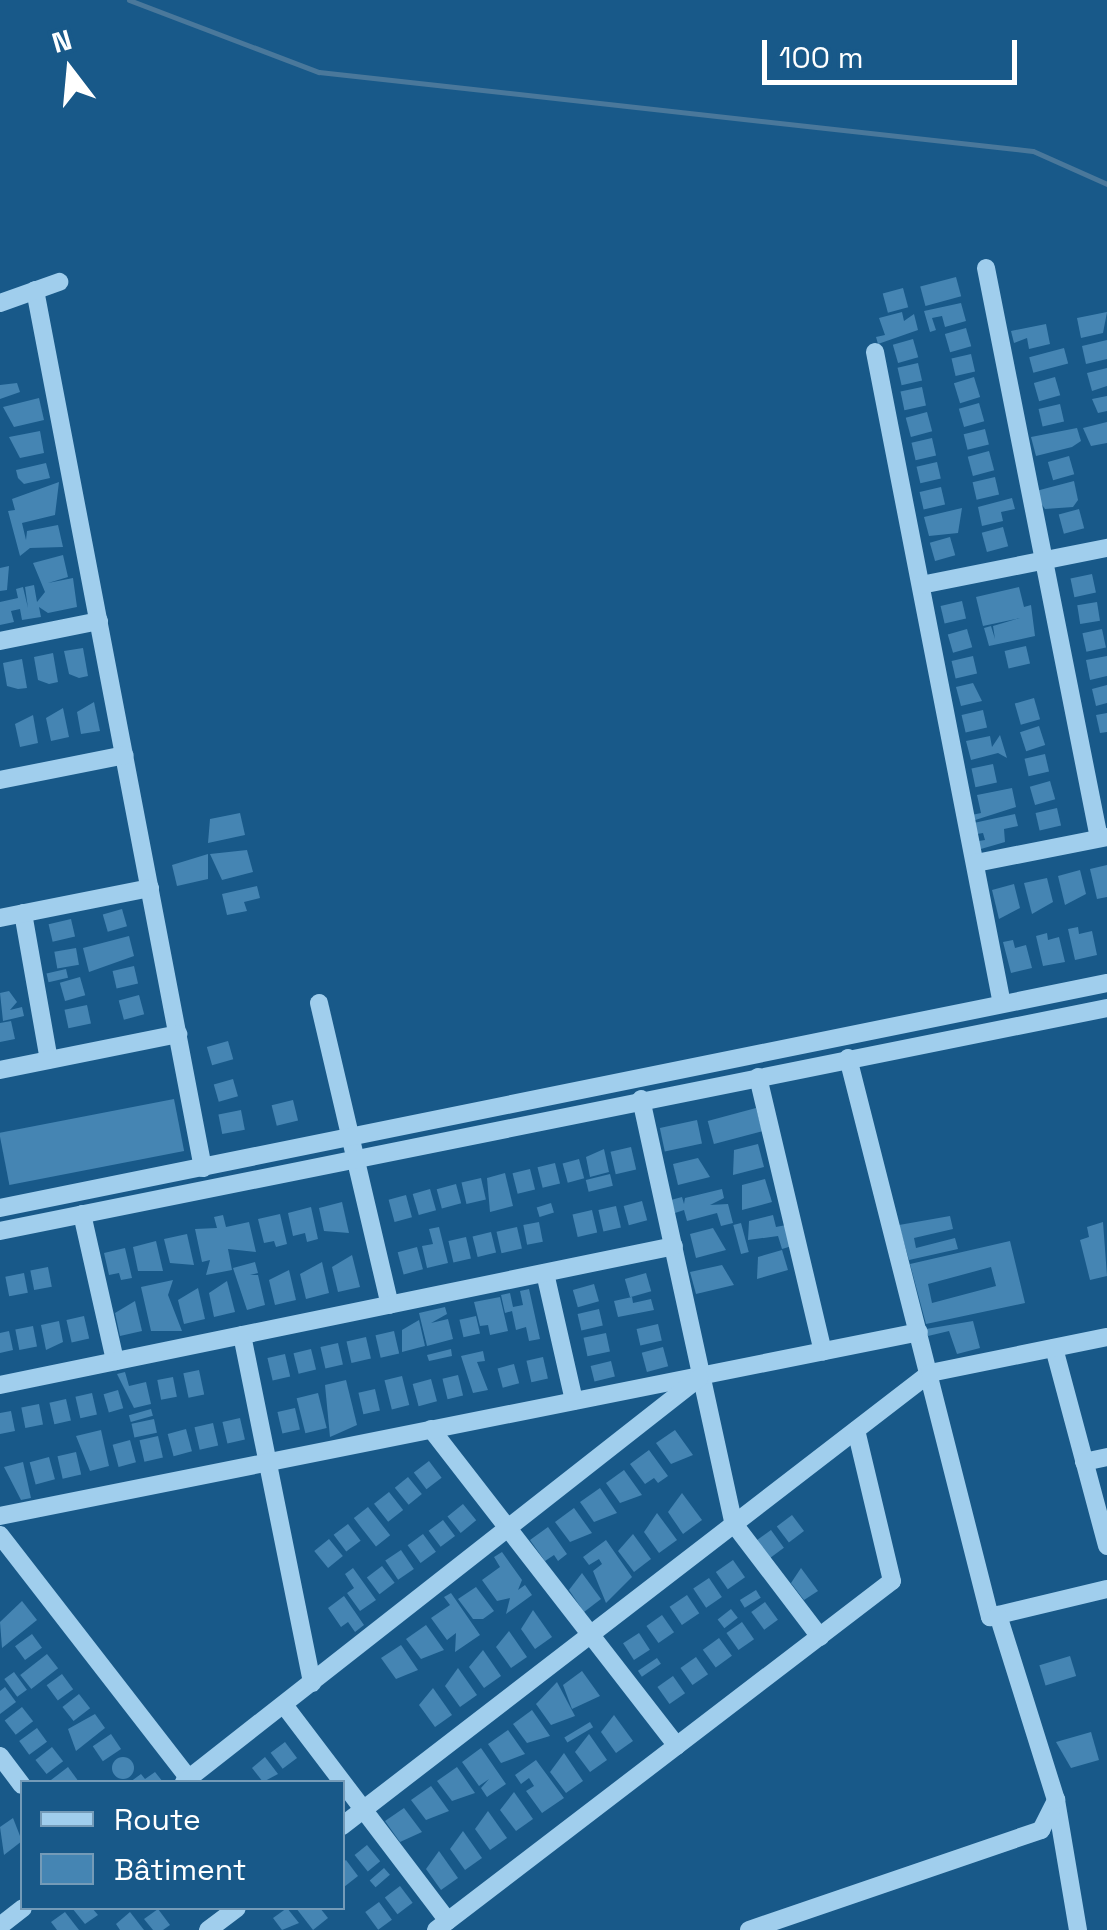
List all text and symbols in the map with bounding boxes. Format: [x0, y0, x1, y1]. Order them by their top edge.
north arrow [20, 20, 120, 120]
scale bar [767, 20, 1022, 82]
text: N [48, 21, 76, 61]
text: 100 m [779, 38, 864, 77]
legend [20, 1780, 345, 1910]
text: Route [114, 1800, 201, 1839]
text: Bâtiment [114, 1850, 247, 1889]

